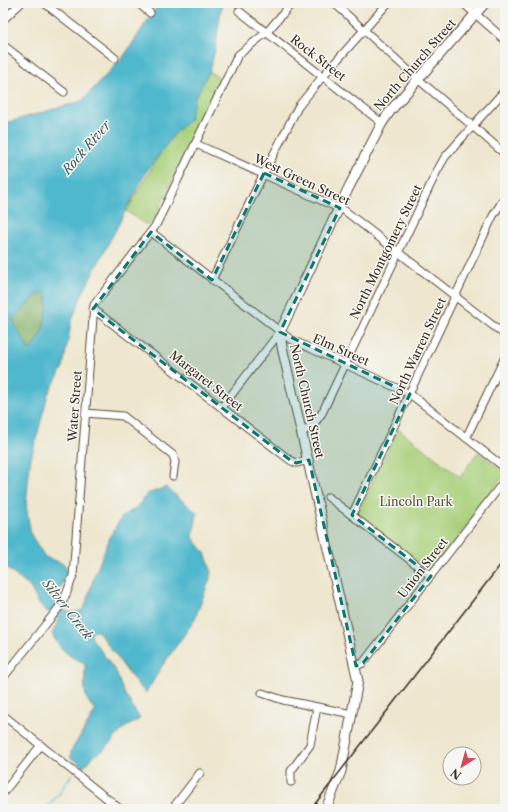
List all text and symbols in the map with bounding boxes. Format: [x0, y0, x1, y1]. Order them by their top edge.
street label: North Church Street [371, 15, 459, 114]
street label: Rock Street [288, 31, 350, 84]
water label: Rock River [58, 116, 114, 178]
street label: West Green Street [251, 150, 353, 209]
street label: North Montgomery Street [346, 181, 425, 322]
street label: North Warren Street [386, 294, 449, 407]
street label: Elm Street [311, 330, 372, 369]
street label: North Church Street [287, 342, 328, 460]
street label: Margaret Street [167, 347, 247, 414]
street label: Water Street [64, 369, 85, 443]
park label: Lincoln Park [379, 494, 454, 509]
street label: Union Street [394, 534, 451, 601]
water label: Silver Creek [39, 575, 97, 643]
north arrow [442, 746, 482, 786]
text: N [448, 765, 464, 782]

